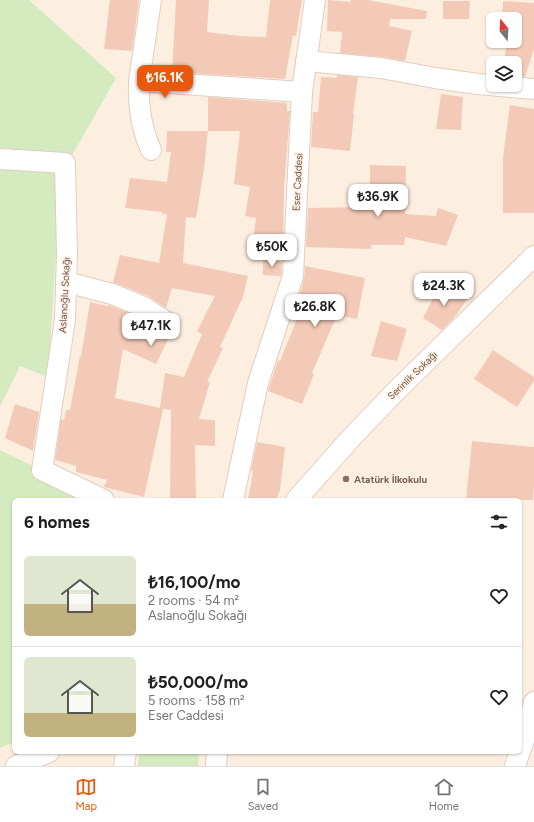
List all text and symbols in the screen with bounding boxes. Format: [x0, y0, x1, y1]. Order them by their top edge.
north arrow [486, 12, 522, 48]
map controls [486, 12, 522, 92]
button: layers [486, 56, 522, 92]
pin: ₺16.1K [132, 65, 198, 99]
text: ₺16.1K [146, 70, 184, 85]
street label: Eser Caddesi [289, 153, 306, 212]
pin: ₺36.9K [345, 184, 411, 218]
text: ₺36.9K [357, 189, 399, 204]
pin: ₺50K [248, 234, 296, 268]
text: ₺50K [256, 239, 288, 254]
street label: Aslanoğlu Sokağı [56, 257, 73, 333]
pin: ₺24.3K [411, 273, 477, 307]
text: ₺24.3K [423, 278, 465, 293]
pin: ₺26.8K [282, 294, 348, 328]
text: ₺26.8K [294, 299, 336, 314]
pin: ₺47.1K [118, 313, 184, 347]
text: ₺47.1K [131, 318, 171, 333]
street label: Serinlik Sokağı [385, 348, 440, 403]
place label: Atatürk İlkokulu [354, 473, 427, 486]
marker: Atatürk İlkokulu [341, 474, 351, 484]
icon: filters [488, 511, 510, 533]
text: 6 homes [24, 512, 90, 532]
icon: home [56, 572, 104, 620]
text: ₺16,100/mo [148, 572, 240, 592]
icon: heart [488, 585, 510, 607]
text: 2 rooms · 54 m² [148, 593, 239, 608]
text: Aslanoğlu Sokağı [148, 608, 247, 623]
text: ₺50,000/mo [148, 672, 248, 692]
icon: home [56, 673, 104, 721]
icon: heart [488, 686, 510, 708]
text: 5 rooms · 158 m² [148, 693, 245, 708]
text: Eser Caddesi [148, 708, 224, 723]
tab: Map [75, 776, 97, 813]
tab: Saved [248, 776, 278, 813]
tab: Home [429, 776, 459, 813]

